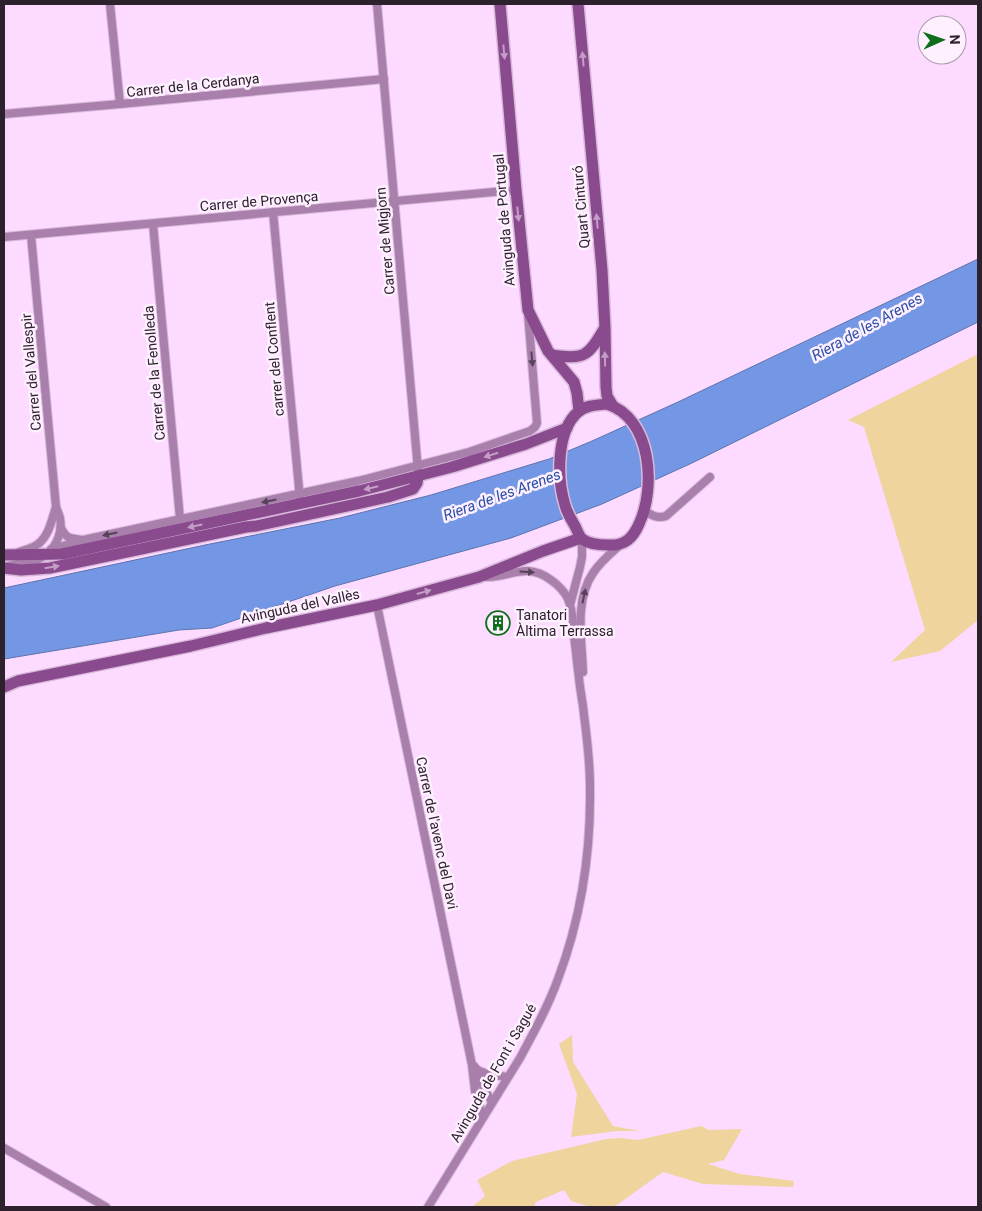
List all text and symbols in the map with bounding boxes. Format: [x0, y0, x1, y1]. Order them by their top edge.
north arrow [917, 15, 967, 65]
text: N [947, 34, 963, 45]
one-way arrow [500, 45, 508, 61]
one-way arrow [579, 51, 587, 67]
street label: Carrer de la Cerdanya [126, 70, 260, 100]
street label: Avinguda de Portugal [490, 153, 518, 287]
street label: Quart Cinturó [569, 165, 593, 249]
street label: Carrer de Migjorn [372, 187, 398, 295]
street label: Carrer de Provença [199, 188, 319, 214]
one-way arrow [514, 207, 522, 223]
one-way arrow [593, 213, 601, 229]
water label: Riera de les Arenes [809, 289, 925, 365]
street label: carrer del Conflent [261, 301, 287, 417]
street label: Carrer de la Fenolleda [140, 305, 168, 441]
street label: Carrer del Vallespir [18, 312, 44, 431]
one-way arrow [601, 350, 609, 366]
one-way arrow [528, 351, 536, 367]
one-way arrow [483, 452, 498, 460]
water label: Riera de les Arenes [441, 465, 563, 525]
one-way arrow [363, 484, 378, 492]
one-way arrow [260, 497, 276, 505]
one-way arrow [186, 522, 202, 530]
one-way arrow [102, 530, 117, 538]
one-way arrow [45, 563, 61, 571]
one-way arrow [519, 568, 535, 576]
street label: Avinguda del Vallès [239, 586, 361, 626]
one-way arrow [580, 587, 588, 603]
one-way arrow [416, 588, 432, 596]
place label: Tanatori Àltima Terrassa [516, 607, 614, 639]
building icon: Tanatori Àltima Terrassa [485, 610, 511, 636]
street label: Carrer de l'avenc del Davi [413, 755, 461, 911]
street label: Avinguda de Font i Sagué [447, 1001, 539, 1145]

